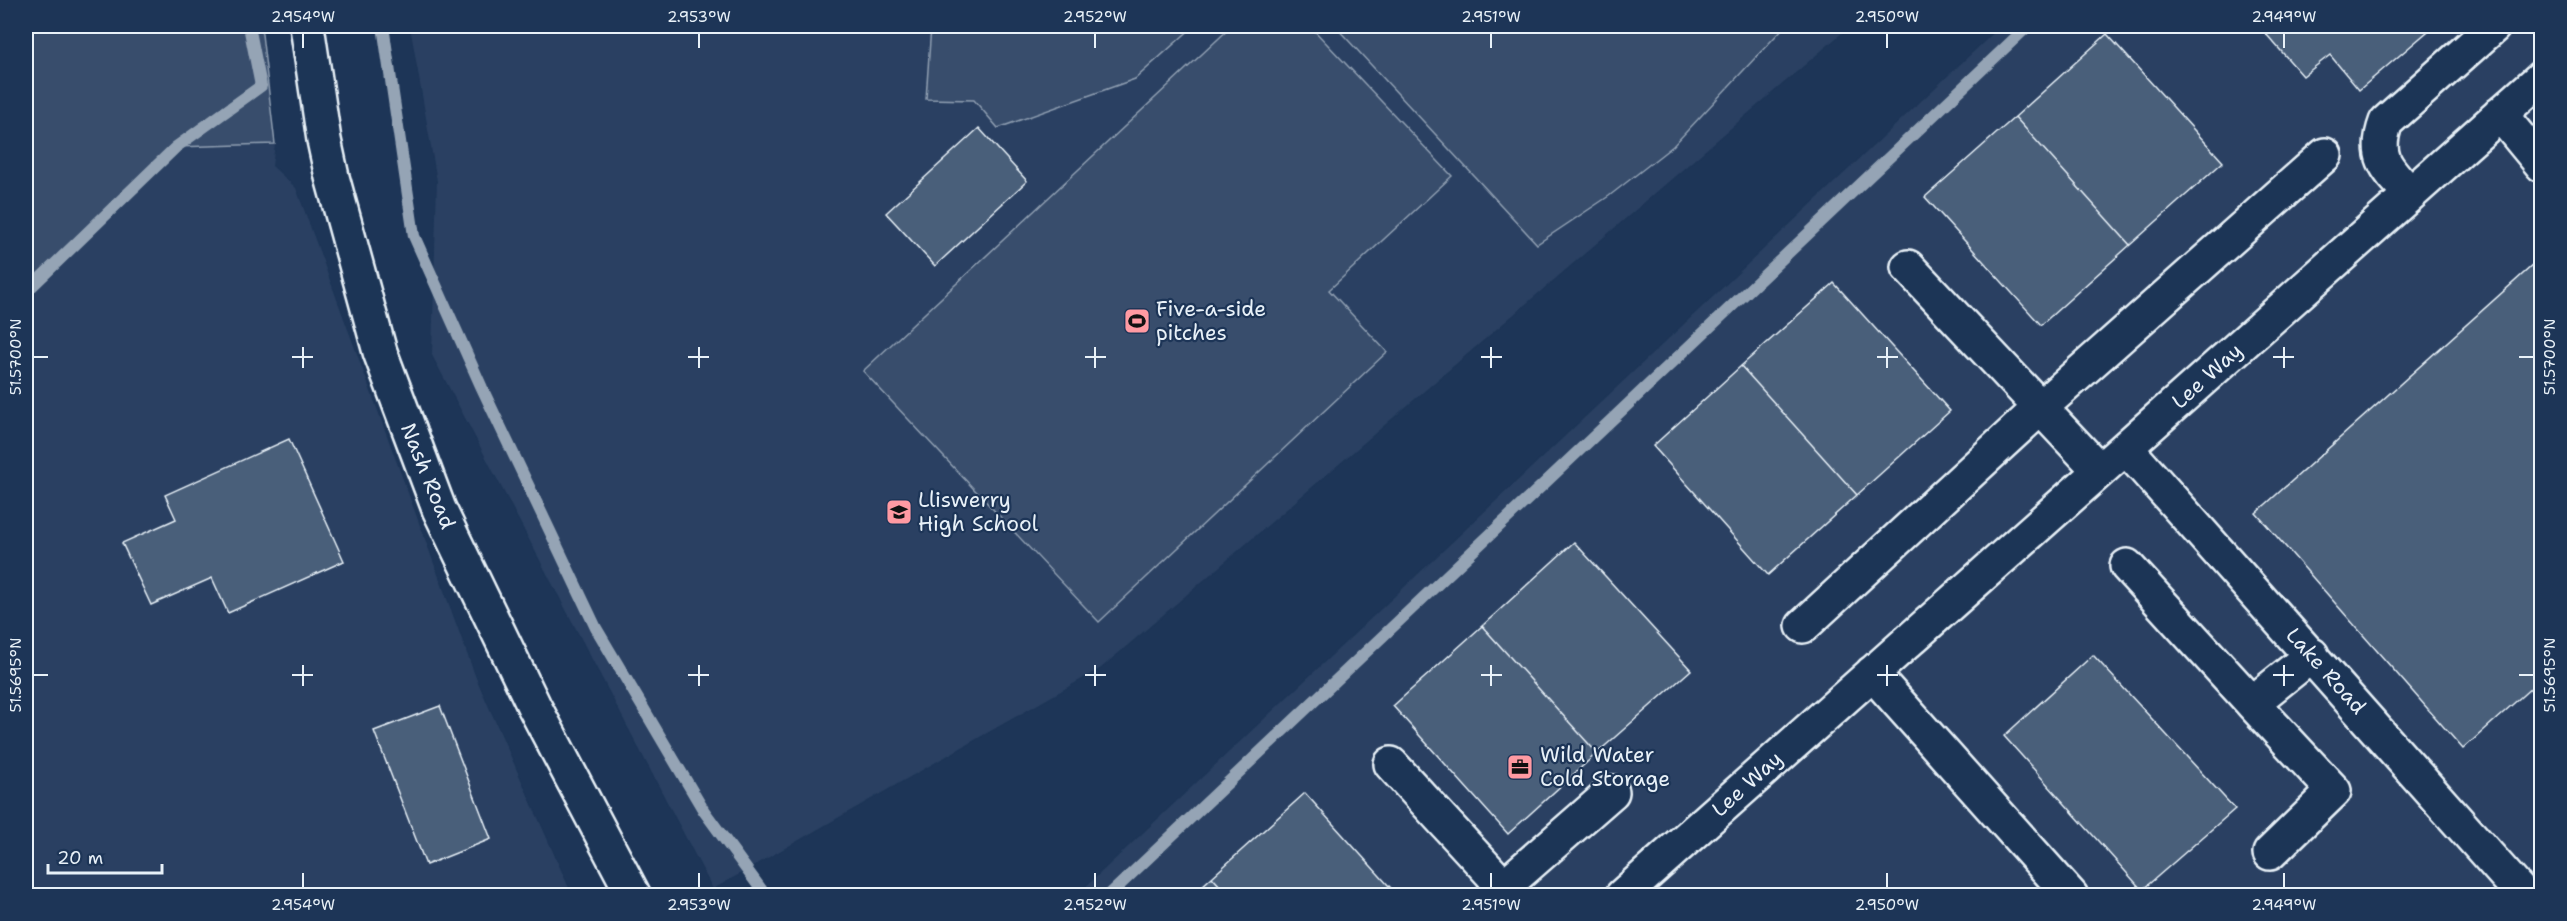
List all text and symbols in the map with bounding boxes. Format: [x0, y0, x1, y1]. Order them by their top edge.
text: 2.954°W [271, 7, 335, 27]
text: 2.953°W [667, 7, 731, 27]
text: 2.952°W [1063, 7, 1127, 27]
text: 2.951°W [1461, 7, 1521, 27]
text: 2.950°W [1855, 7, 1919, 27]
text: 2.949°W [2252, 7, 2316, 27]
place label: Five-a-side pitches [1156, 295, 1266, 347]
sports icon: Five-a-side pitches [1122, 306, 1152, 336]
text: 51.5700°N [6, 319, 26, 395]
text: 51.5700°N [2540, 319, 2560, 395]
street label: Lee Way [2166, 337, 2248, 415]
street label: Nash Road [394, 419, 462, 533]
place label: Lliswerry High School [918, 486, 1039, 538]
school or university icon: Lliswerry High School [884, 497, 914, 527]
street label: Lake Road [2280, 622, 2372, 720]
text: 51.5695°N [6, 638, 26, 713]
text: 51.5695°N [2540, 638, 2560, 713]
place label: Wild Water Cold Storage [1540, 741, 1670, 793]
street label: Lee Way [1706, 745, 1788, 823]
office icon: Wild Water Cold Storage [1505, 752, 1535, 782]
scale bar [48, 837, 162, 875]
text: 20 m [57, 846, 103, 870]
text: 2.954°W [271, 895, 335, 915]
text: 2.953°W [667, 895, 731, 915]
text: 2.952°W [1063, 895, 1127, 915]
text: 2.951°W [1461, 895, 1521, 915]
text: 2.950°W [1855, 895, 1919, 915]
text: 2.949°W [2252, 895, 2316, 915]

